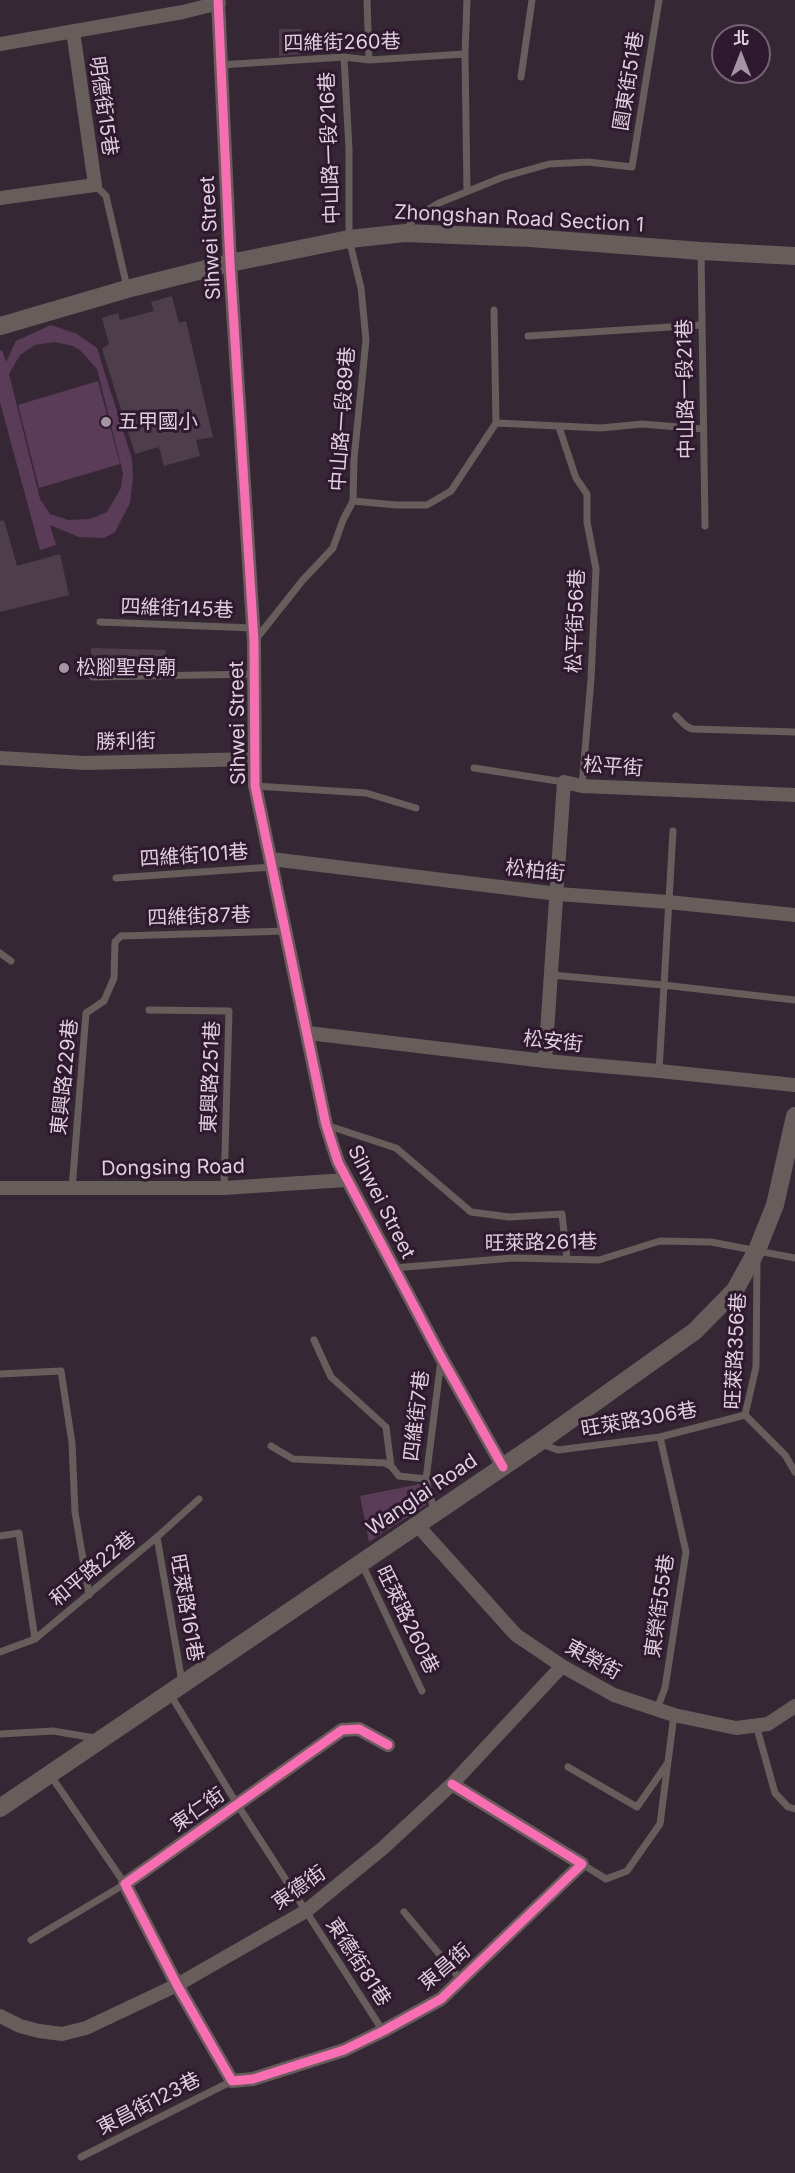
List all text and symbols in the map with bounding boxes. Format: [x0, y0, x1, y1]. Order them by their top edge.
north arrow [711, 24, 771, 84]
text: 北 [733, 28, 749, 48]
street label: 四維街260巷 [283, 30, 401, 56]
street label: 園東街51巷 [609, 30, 649, 132]
street label: 明德街15巷 [84, 55, 122, 157]
street label: 中山路一段216巷 [315, 71, 345, 225]
street label: Sihwei Street [196, 175, 226, 301]
street label: Zhongshan Road Section 1 [393, 200, 645, 238]
street label: 中山路一段21巷 [673, 319, 699, 459]
street label: 中山路一段89巷 [326, 346, 360, 492]
place label: 五甲國小 [118, 410, 198, 434]
marker: 五甲國小 [99, 415, 113, 429]
street label: 松平街56巷 [562, 568, 590, 674]
street label: 四維街145巷 [120, 595, 234, 623]
place label: 松腳聖母廟 [76, 656, 176, 680]
marker: 松腳聖母廟 [57, 661, 71, 675]
street label: Sihwei Street [225, 661, 251, 785]
street label: 勝利街 [96, 729, 156, 755]
street label: 松平街 [582, 753, 644, 781]
street label: 四維街101巷 [139, 840, 249, 872]
street label: 松柏街 [504, 856, 566, 886]
street label: 四維街87巷 [147, 903, 251, 931]
street label: 東興路229巷 [47, 1018, 83, 1136]
street label: 東興路251巷 [197, 1020, 225, 1134]
street label: 松安街 [522, 1027, 584, 1057]
street label: Sihwei Street [342, 1141, 420, 1263]
street label: Dongsing Road [101, 1155, 245, 1181]
street label: 旺萊路261巷 [484, 1230, 598, 1256]
street label: 旺萊路356巷 [721, 1292, 751, 1410]
street label: 四維街7巷 [400, 1369, 434, 1463]
street label: 旺萊路306巷 [579, 1398, 699, 1442]
street label: Wanglai Road [362, 1449, 482, 1541]
street label: 和平路22巷 [45, 1526, 141, 1612]
street label: 旺萊路161巷 [165, 1552, 207, 1664]
street label: 東榮街55巷 [641, 1553, 679, 1659]
street label: 旺萊路260巷 [371, 1562, 443, 1678]
street label: 東榮街 [561, 1635, 625, 1685]
street label: 東仁街 [167, 1783, 229, 1837]
street label: 東德街 [268, 1861, 330, 1915]
street label: 東德街81巷 [321, 1913, 395, 2011]
street label: 東昌街 [414, 1939, 476, 1995]
street label: 東昌街123巷 [93, 2068, 205, 2140]

